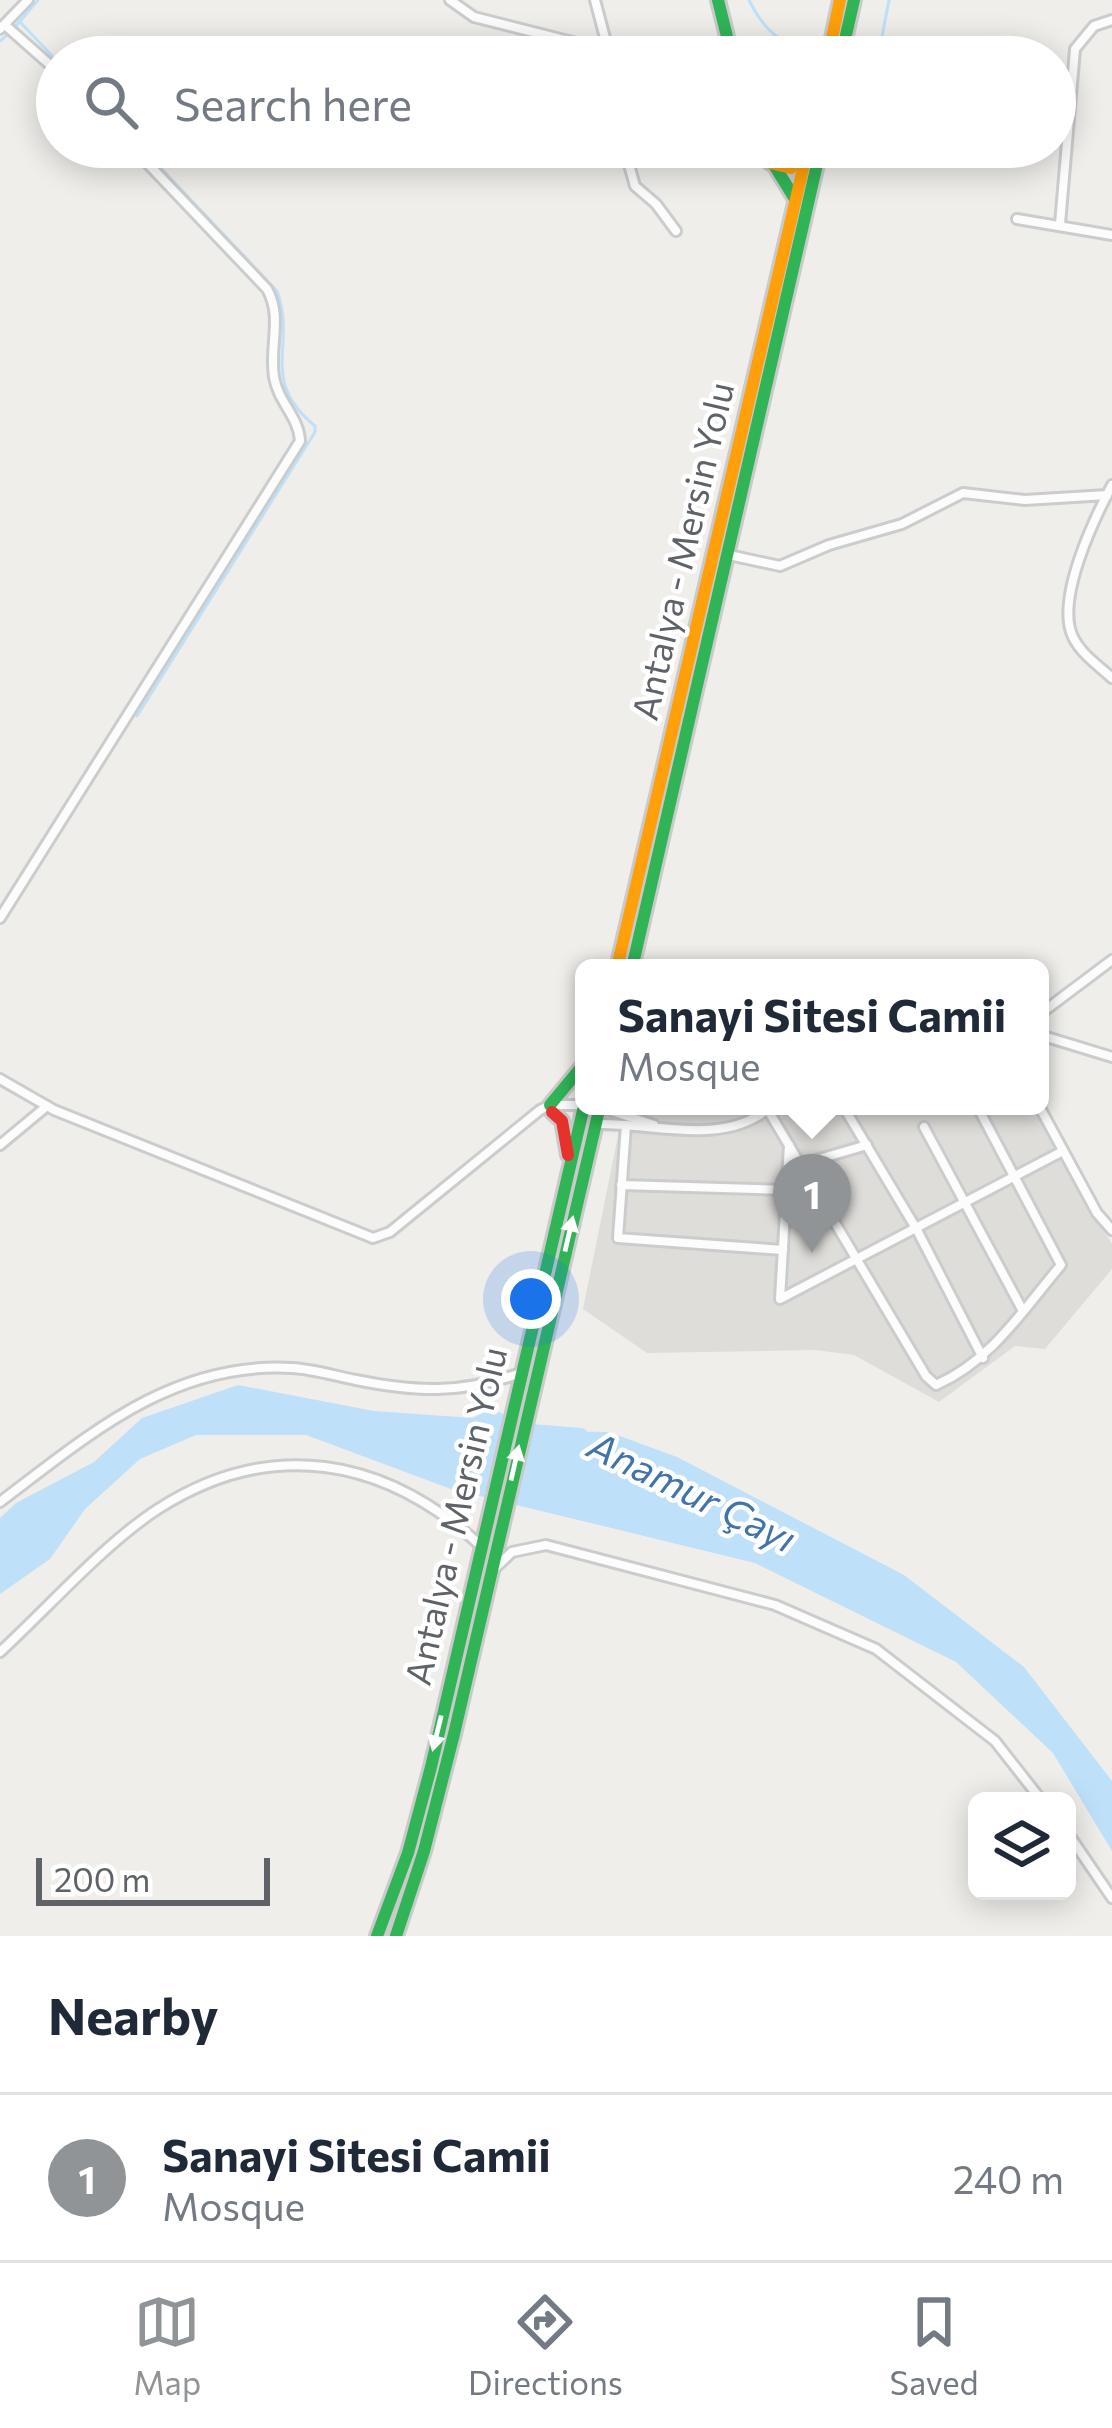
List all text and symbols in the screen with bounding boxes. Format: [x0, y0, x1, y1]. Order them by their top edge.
search box [36, 36, 1076, 168]
icon: search [78, 69, 144, 135]
text: Search here [174, 75, 412, 130]
street label: Antalya - Mersin Yolu [621, 377, 741, 724]
popup [575, 959, 1049, 1115]
text: Sanayi Sitesi Camii [618, 986, 1006, 1041]
text: Mosque [618, 1041, 761, 1089]
pin: 1 [773, 1154, 851, 1253]
one-way arrow [560, 1216, 579, 1253]
your location [501, 1269, 561, 1329]
street label: Antalya - Mersin Yolu [394, 1342, 514, 1689]
water label: Anamur Çayı [580, 1419, 805, 1561]
one-way arrow [506, 1445, 525, 1482]
one-way arrow [427, 1715, 446, 1752]
map controls [968, 1792, 1076, 1900]
button: layers [968, 1792, 1076, 1900]
scale bar [36, 1852, 270, 1905]
text: 200 m [54, 1858, 150, 1899]
text: Nearby [48, 1983, 218, 2046]
text: Sanayi Sitesi Camii [162, 2126, 551, 2181]
text: 1 [78, 2154, 96, 2202]
text: 240 m [953, 2154, 1064, 2202]
text: Mosque [162, 2181, 305, 2229]
tab: Map [133, 2289, 201, 2402]
tab: Directions [468, 2289, 623, 2402]
tab: Saved [890, 2289, 979, 2402]

